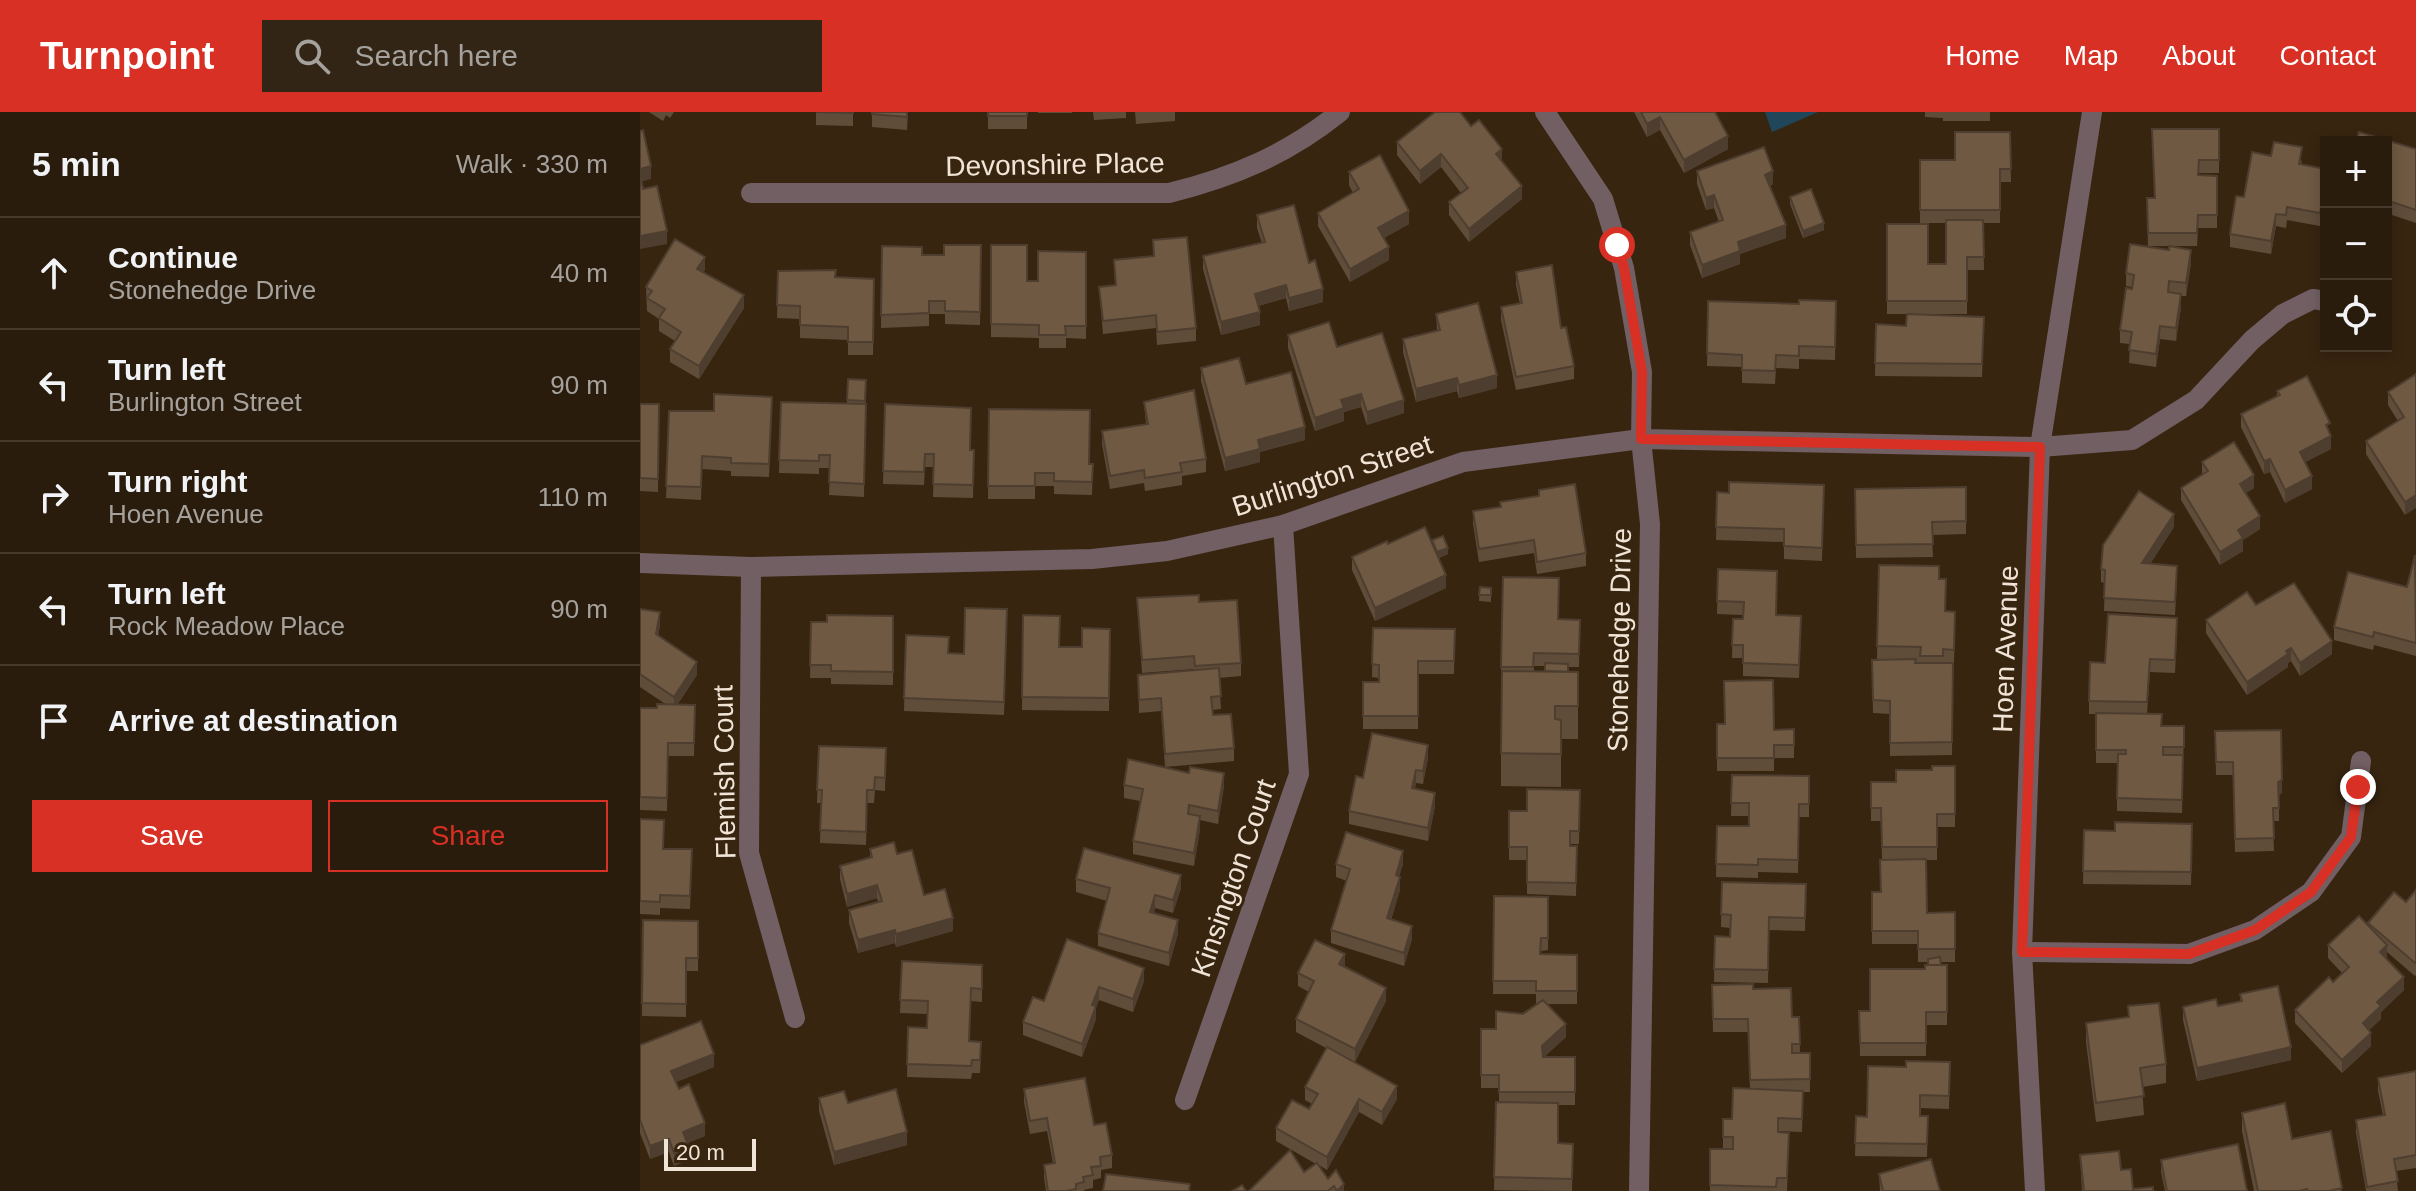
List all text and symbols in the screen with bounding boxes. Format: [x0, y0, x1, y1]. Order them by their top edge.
search box [262, 20, 822, 92]
icon: search [290, 34, 334, 78]
text: Turnpoint [40, 35, 214, 77]
text: Search here [354, 39, 518, 72]
text: Home [1945, 40, 2020, 71]
text: Map [2064, 40, 2118, 71]
text: About [2162, 40, 2236, 71]
text: Contact [2280, 40, 2376, 71]
map controls [2320, 136, 2392, 352]
button: + [2320, 136, 2392, 208]
text: 5 min [32, 145, 121, 183]
street label: Devonshire Place [945, 147, 1165, 182]
text: Walk · 330 m [456, 149, 608, 179]
button: − [2320, 208, 2392, 280]
route start [1599, 227, 1635, 263]
text: Continue [108, 241, 238, 274]
icon: ahead [32, 251, 76, 295]
text: 40 m [550, 258, 608, 288]
text: Stonehedge Drive [108, 275, 316, 305]
button: locate [2320, 280, 2392, 352]
text: Turn left [108, 353, 226, 386]
icon: left [32, 363, 76, 407]
text: 90 m [550, 370, 608, 400]
text: Burlington Street [108, 387, 302, 417]
street label: Burlington Street [1228, 428, 1436, 522]
text: Turn right [108, 465, 247, 498]
icon: right [32, 475, 76, 519]
text: 110 m [538, 482, 608, 512]
text: Hoen Avenue [108, 499, 264, 529]
street label: Stonehedge Drive [1602, 528, 1637, 752]
street label: Hoen Avenue [1987, 565, 2024, 733]
text: Turn left [108, 577, 226, 610]
icon: left [32, 587, 76, 631]
text: 90 m [550, 594, 608, 624]
text: Rock Meadow Place [108, 611, 345, 641]
street label: Flemish Court [707, 684, 742, 859]
icon: arrive [32, 699, 76, 743]
text: Arrive at destination [108, 704, 398, 737]
route end [2340, 769, 2376, 805]
street label: Kinsington Court [1185, 775, 1282, 981]
button: Save [32, 800, 312, 872]
button: Share [328, 800, 608, 872]
scale bar [664, 1135, 756, 1171]
text: 20 m [676, 1140, 725, 1165]

